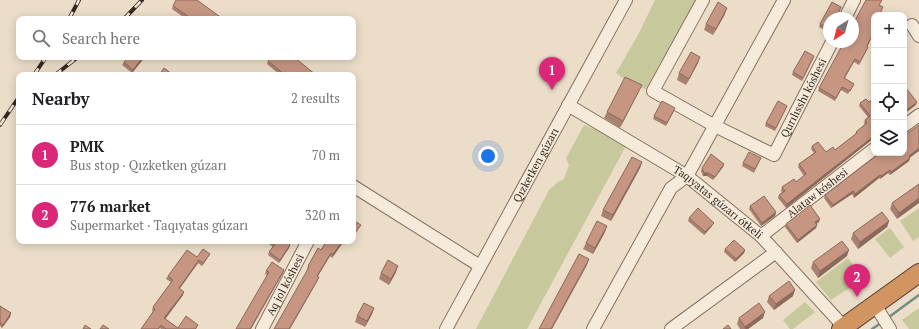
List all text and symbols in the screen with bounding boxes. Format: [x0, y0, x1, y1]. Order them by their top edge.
north arrow [823, 12, 859, 48]
map controls [871, 12, 907, 156]
button: + [871, 12, 907, 48]
search box [16, 16, 356, 60]
icon: search [30, 27, 52, 49]
text: Search here [62, 28, 140, 48]
button: − [871, 48, 907, 84]
street label: Qurılısshı kóshesi [777, 56, 829, 140]
pin: 1 [539, 57, 565, 90]
button: locate [871, 84, 907, 120]
text: Nearby [32, 87, 90, 110]
text: 2 results [291, 89, 340, 107]
button: layers [871, 120, 907, 156]
street label: Qızketken gúzarı [510, 125, 562, 205]
text: PMK [70, 136, 104, 156]
text: 1 [41, 146, 49, 164]
text: 70 m [312, 146, 340, 164]
your location [478, 146, 498, 166]
text: Bus stop · Qızketken gúzarı [70, 156, 227, 174]
street label: Taqıyatas gúzarı ótkeli [671, 162, 766, 242]
street label: Alataw kóshesi [784, 165, 851, 221]
text: 776 market [70, 196, 151, 216]
text: 2 [41, 206, 49, 224]
text: 320 m [305, 206, 340, 224]
text: Supermarket · Taqıyatas gúzarı [70, 216, 248, 234]
street label: Aq jol kóshesi [263, 251, 307, 318]
pin: 2 [844, 264, 870, 297]

